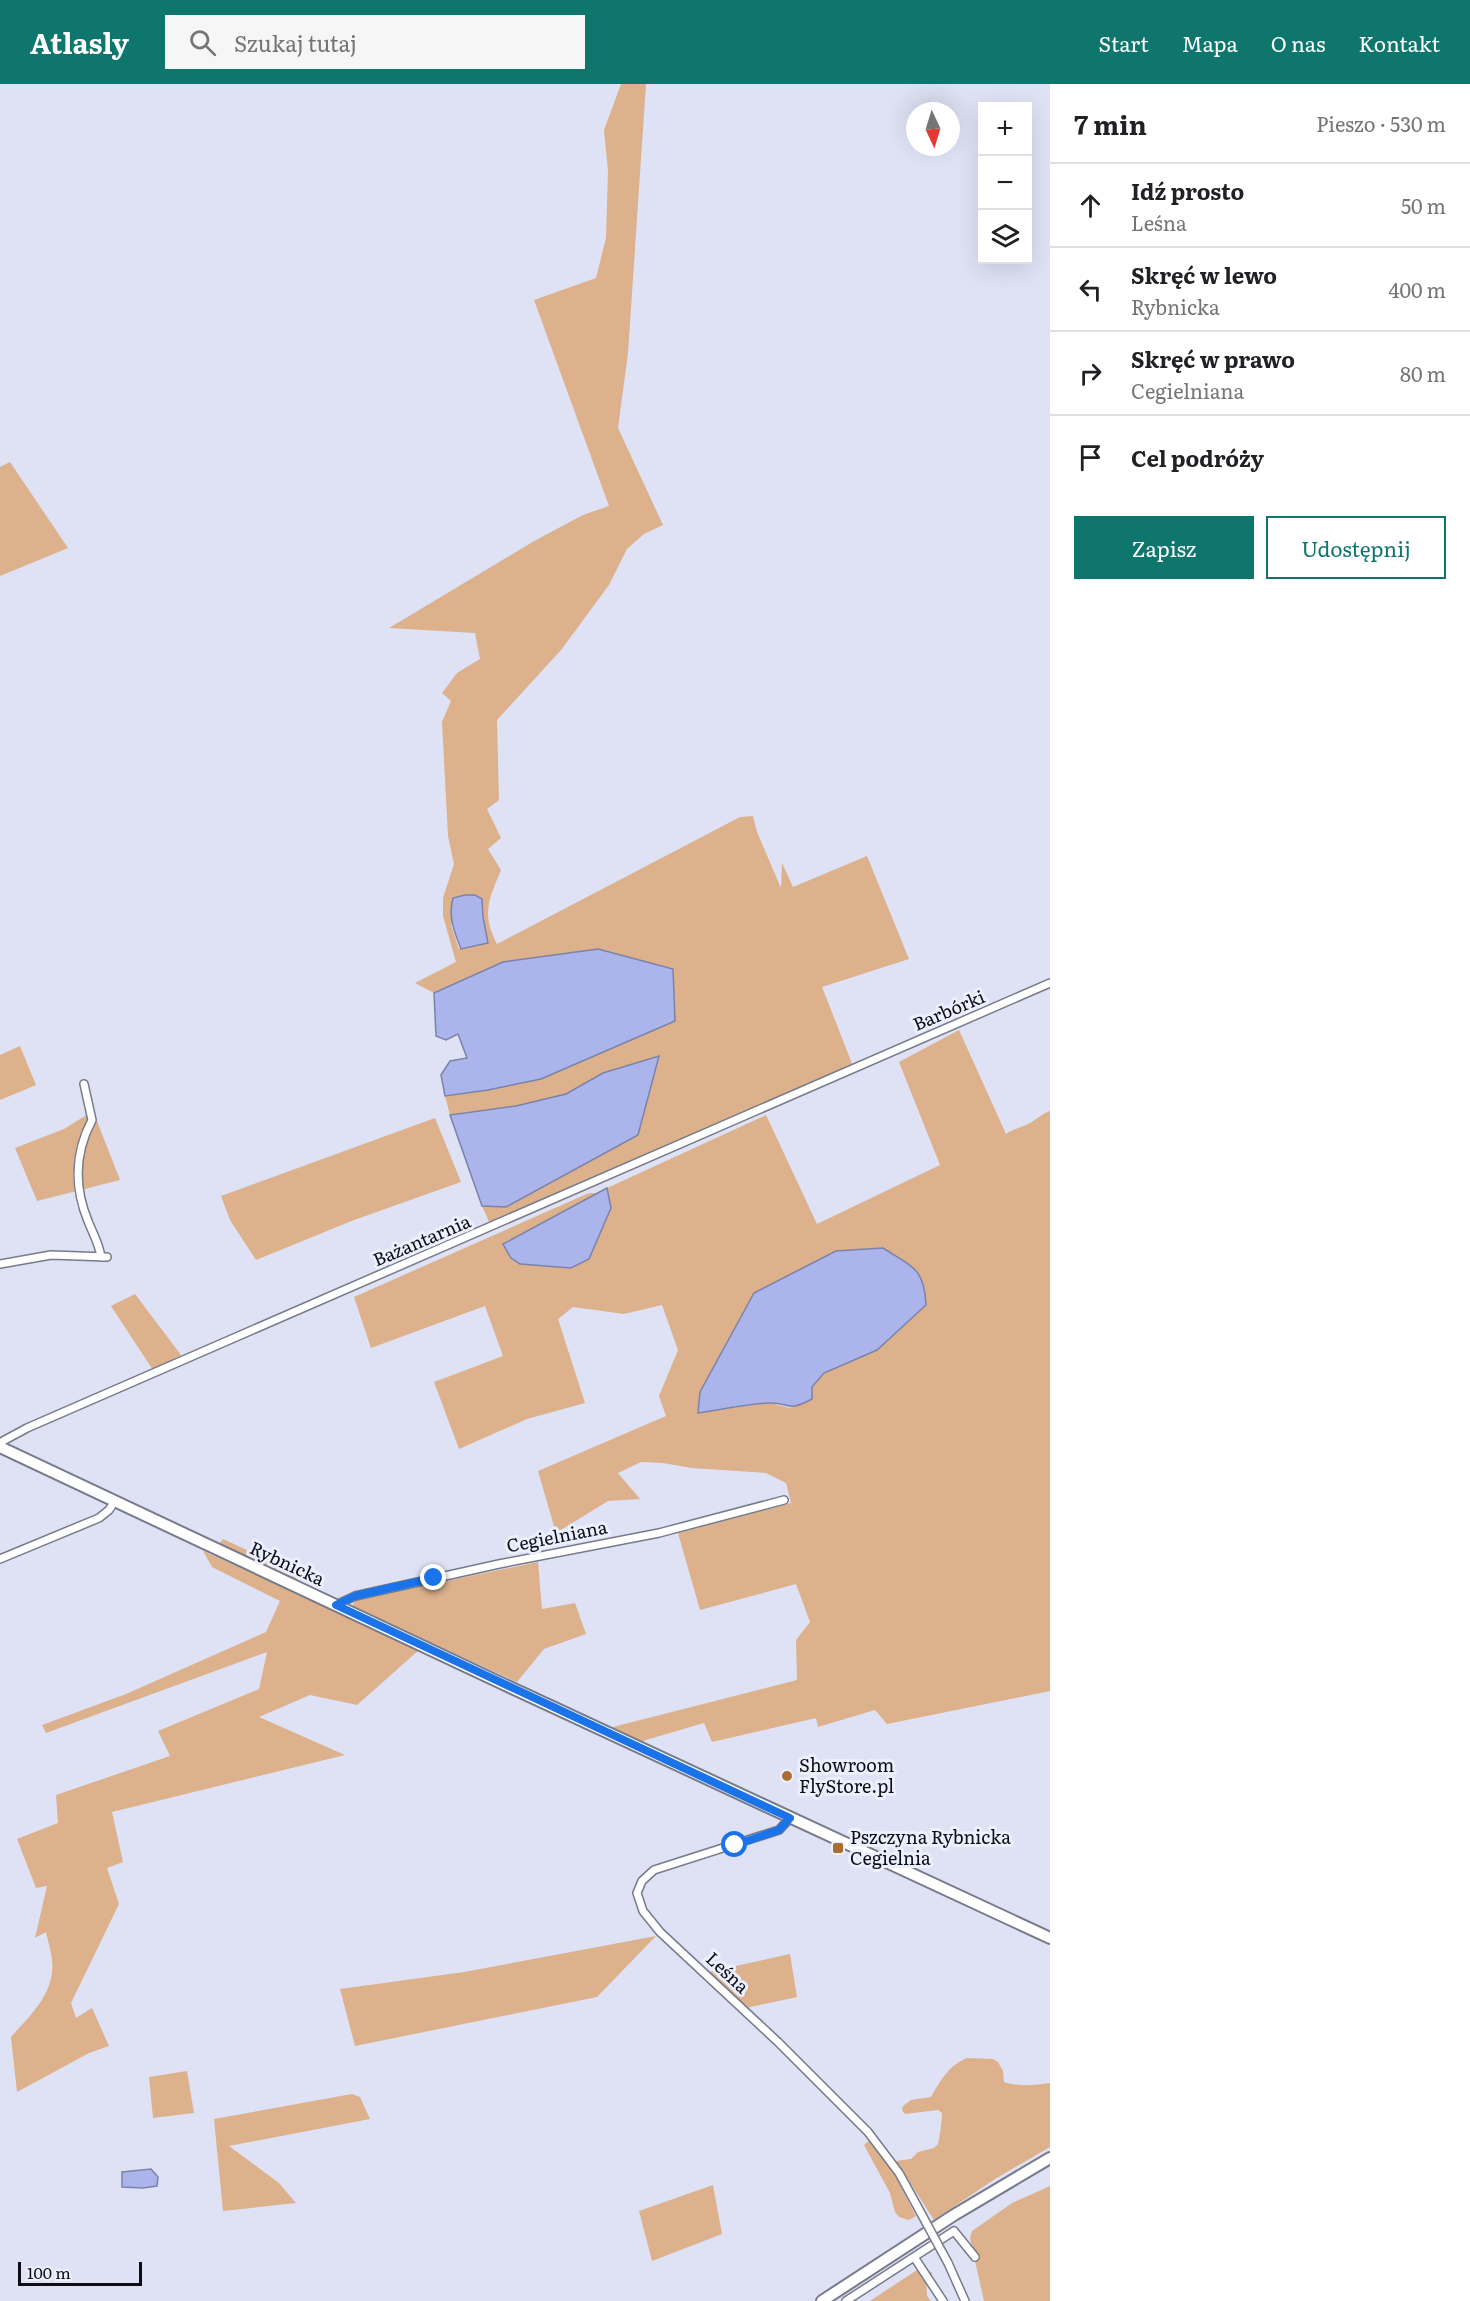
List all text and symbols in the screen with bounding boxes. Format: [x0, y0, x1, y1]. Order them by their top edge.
search box [165, 15, 585, 69]
text: Atlasly [30, 21, 129, 63]
icon: search [186, 26, 219, 59]
text: Szukaj tutaj [234, 26, 357, 59]
text: Start [1099, 27, 1149, 58]
text: Mapa [1182, 27, 1238, 58]
text: O nas [1271, 27, 1325, 58]
text: Kontakt [1358, 27, 1440, 58]
north arrow [906, 102, 960, 156]
map controls [978, 102, 1032, 264]
button: + [978, 102, 1032, 156]
text: 7 min [1074, 104, 1147, 143]
text: Pieszo · 530 m [1316, 108, 1446, 138]
button: − [978, 156, 1032, 210]
text: Idź prosto [1131, 174, 1244, 207]
icon: ahead [1074, 189, 1107, 222]
text: 50 m [1401, 190, 1446, 220]
text: Leśna [1131, 207, 1187, 237]
button: layers [978, 210, 1032, 264]
text: Skręć w lewo [1131, 258, 1277, 291]
icon: left [1074, 273, 1107, 306]
text: 400 m [1388, 274, 1446, 304]
text: Rybnicka [1131, 291, 1220, 321]
text: Skręć w prawo [1131, 342, 1295, 375]
icon: right [1074, 357, 1107, 390]
text: 80 m [1400, 358, 1446, 388]
text: Cegielniana [1131, 375, 1244, 405]
icon: arrive [1074, 441, 1107, 474]
text: Cel podróży [1131, 441, 1264, 474]
button: Zapisz [1074, 516, 1254, 579]
button: Udostępnij [1266, 516, 1446, 579]
street label: Barbórki [908, 982, 989, 1037]
street label: Bażantarnia [368, 1207, 475, 1272]
street label: Cegielniana [504, 1512, 610, 1559]
street label: Rybnicka [246, 1534, 330, 1592]
route end [420, 1564, 446, 1590]
place label: Showroom FlyStore.pl [799, 1751, 894, 1799]
marker: Showroom FlyStore.pl [780, 1769, 794, 1783]
place label: Pszczyna Rybnicka Cegielnia [850, 1823, 1011, 1871]
route start [721, 1831, 747, 1857]
marker: Pszczyna Rybnicka Cegielnia [831, 1841, 845, 1855]
street label: Leśna [700, 1945, 756, 1999]
scale bar [18, 2259, 142, 2286]
text: 100 m [27, 2260, 71, 2284]

